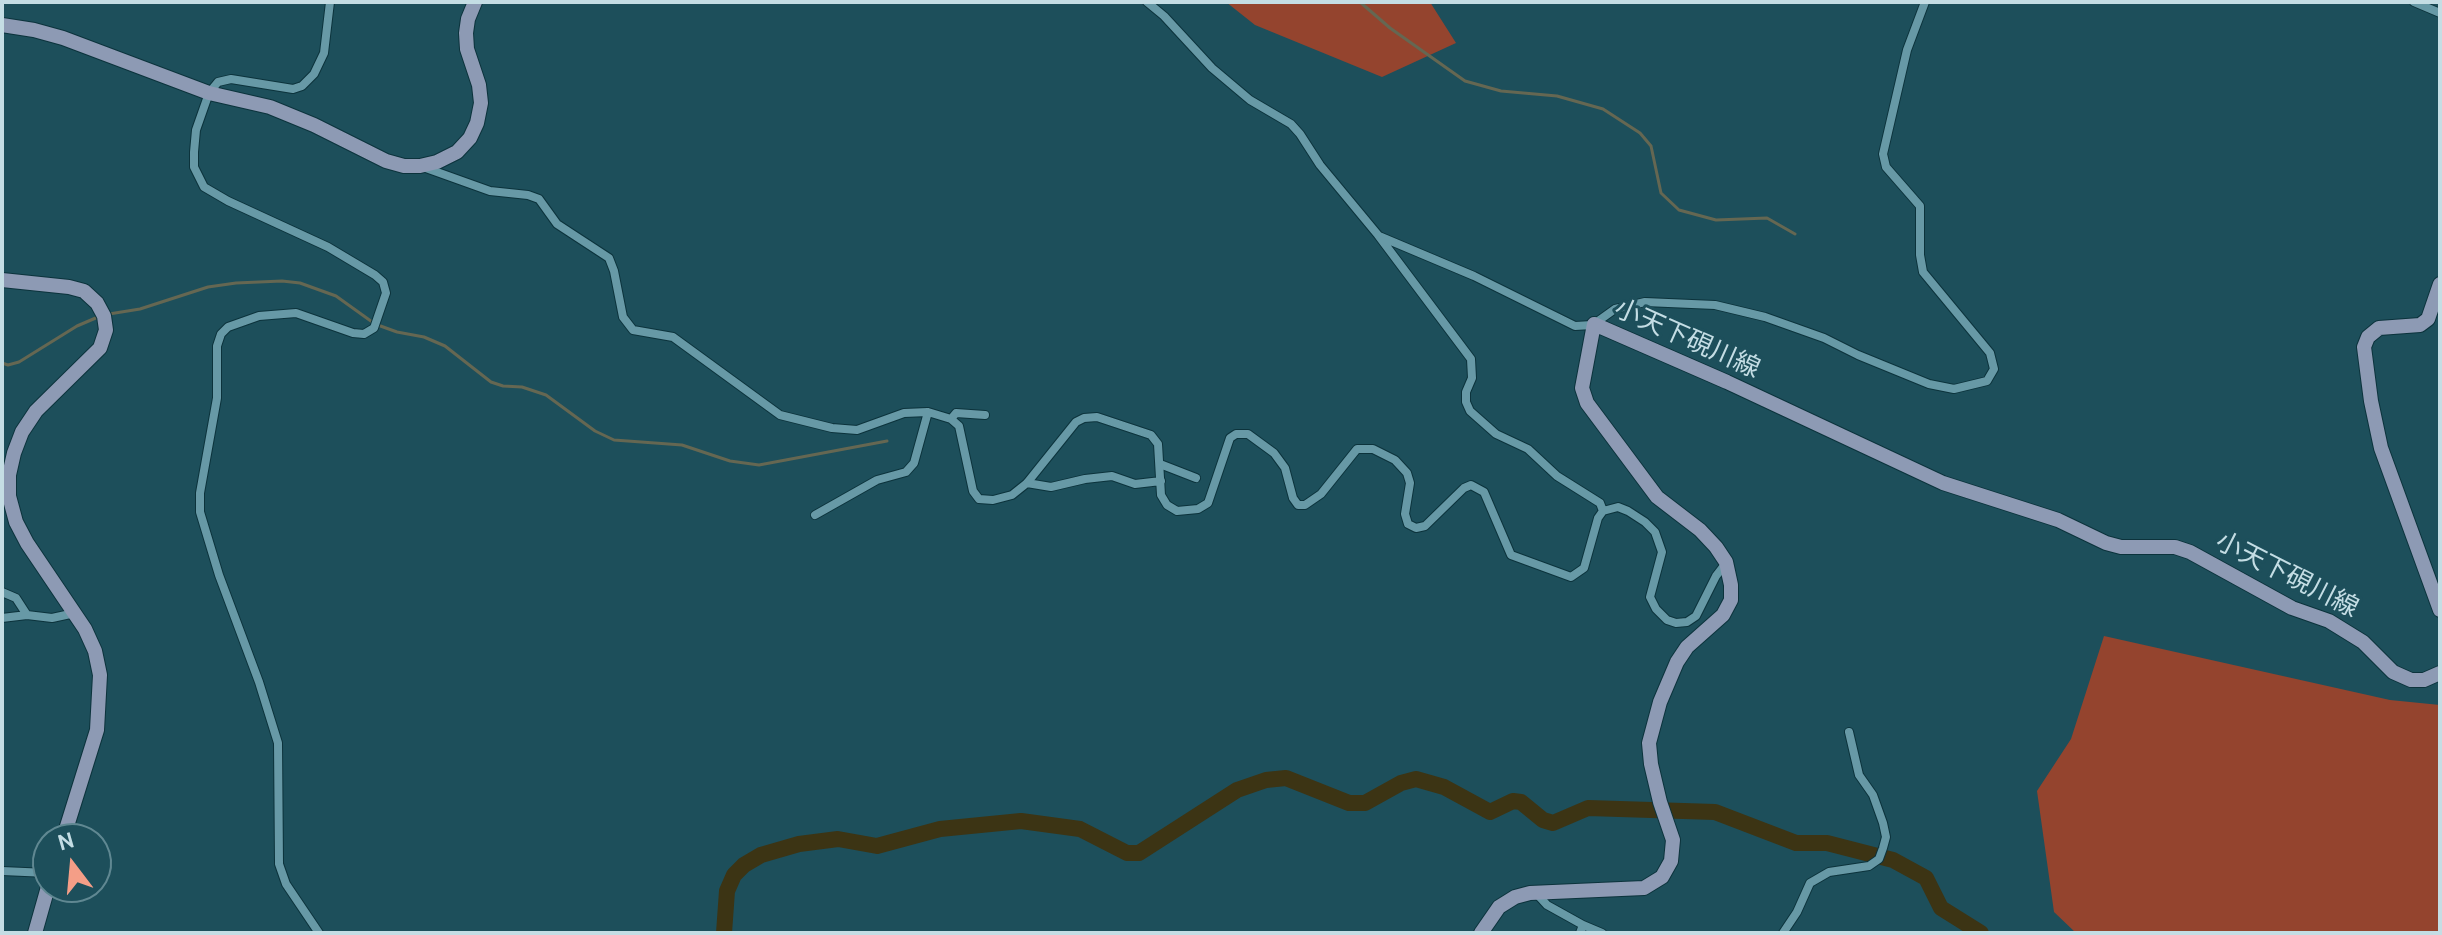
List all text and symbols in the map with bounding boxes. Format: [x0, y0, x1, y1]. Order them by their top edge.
street label: 小天下硯川線 [1609, 293, 1765, 385]
street label: 小天下硯川線 [2210, 526, 2364, 624]
north arrow [32, 823, 112, 903]
text: N [55, 826, 77, 856]

